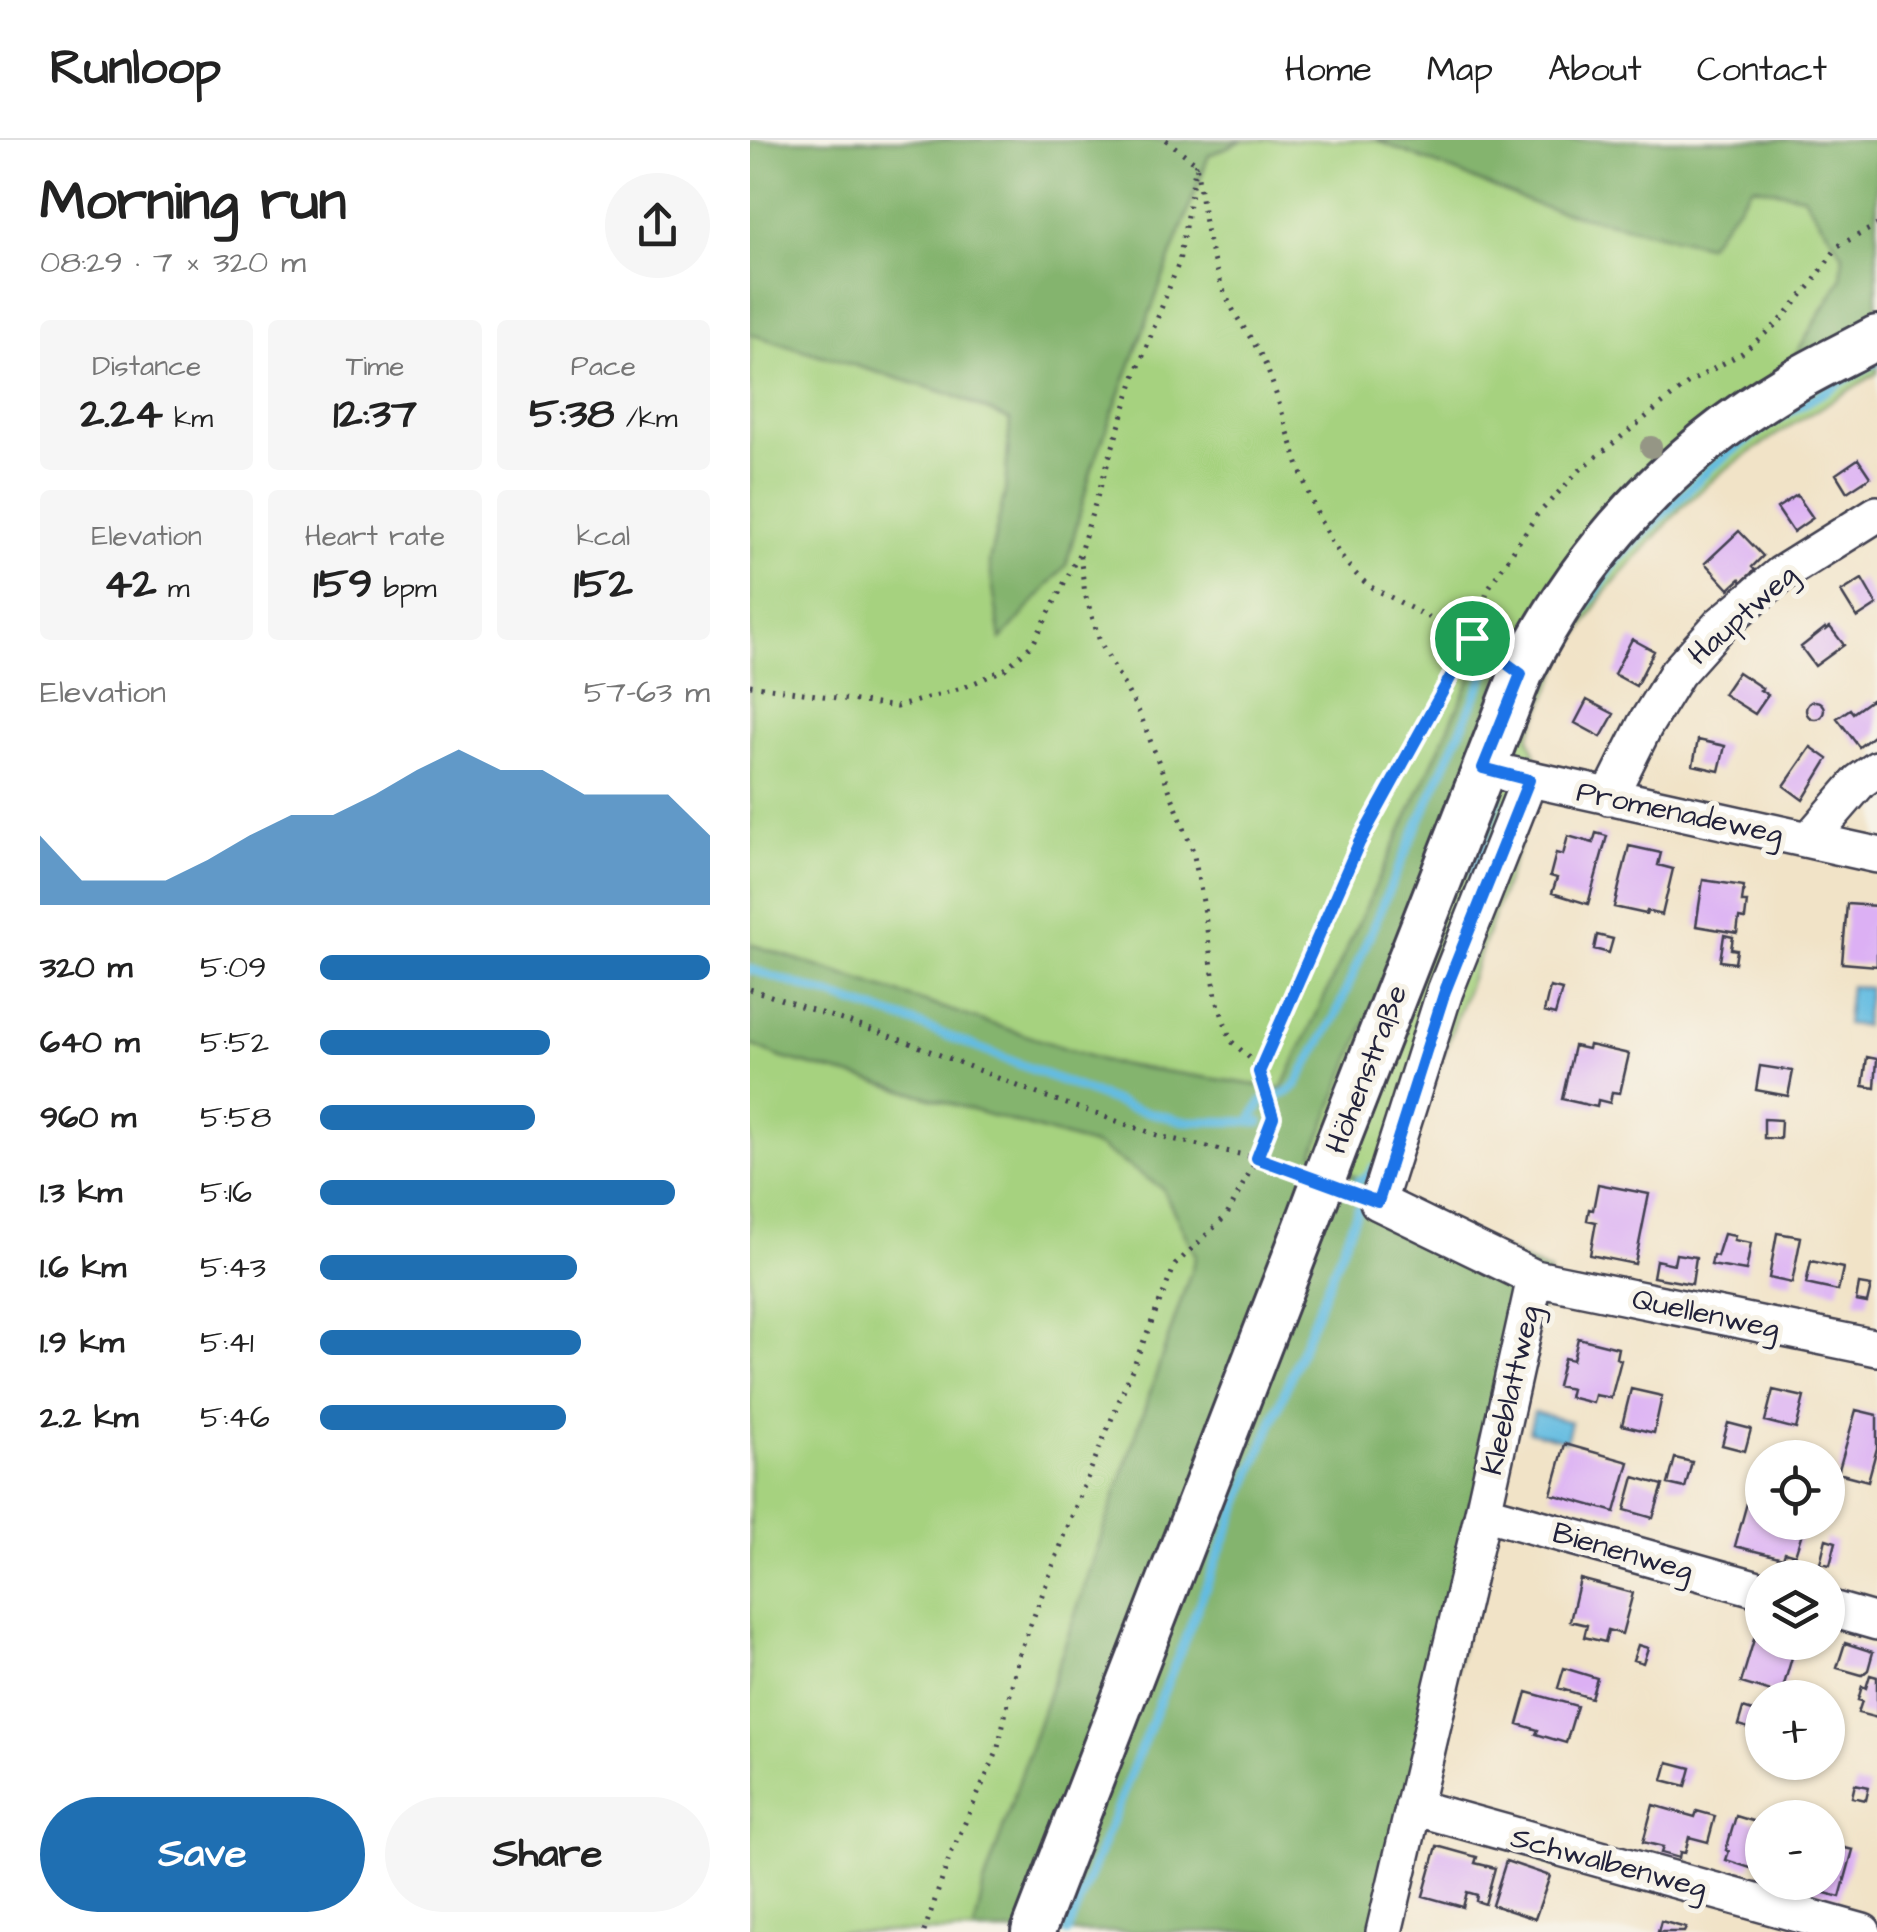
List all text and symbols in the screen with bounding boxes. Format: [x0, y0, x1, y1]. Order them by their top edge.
text: Runloop [50, 36, 221, 102]
text: Home [1285, 45, 1372, 94]
text: Map [1427, 45, 1493, 94]
text: About [1548, 45, 1642, 94]
text: Contact [1697, 45, 1827, 94]
text: Morning run [40, 164, 346, 240]
button: share [605, 173, 710, 278]
text: 08:29 · 7 × 320 m [40, 240, 306, 285]
text: Distance [92, 347, 201, 386]
text: Time [346, 347, 404, 386]
text: Pace [571, 347, 636, 386]
text: 2.24 [80, 386, 163, 444]
text: 12:37 [333, 386, 417, 444]
text: 5:38 [529, 386, 615, 444]
text: km [163, 399, 213, 438]
text: /km [615, 399, 677, 438]
text: Elevation [92, 517, 202, 556]
text: Heart rate [305, 517, 445, 556]
text: kcal [577, 517, 630, 556]
street label: Hauptweg [1679, 554, 1807, 676]
text: 42 [104, 556, 156, 614]
text: 159 [313, 556, 372, 614]
text: 152 [574, 556, 633, 614]
text: m [156, 569, 189, 608]
text: bpm [372, 569, 437, 608]
pin [1430, 596, 1515, 681]
icon: arrive [1445, 611, 1500, 666]
text: Elevation [40, 670, 166, 715]
text: 57–63 m [584, 670, 710, 715]
street label: Promenadeweg [1573, 771, 1787, 856]
text: 320 m [40, 945, 133, 990]
text: 5:09 [200, 945, 266, 990]
street label: Höhenstraße [1315, 979, 1418, 1160]
text: 640 m [40, 1020, 140, 1065]
text: 5:52 [200, 1020, 269, 1065]
text: 960 m [40, 1095, 136, 1140]
text: 5:58 [200, 1095, 271, 1140]
text: 1.3 km [40, 1170, 122, 1215]
text: 5:16 [200, 1170, 252, 1215]
text: 1.6 km [40, 1245, 126, 1290]
text: 5:43 [200, 1245, 266, 1290]
street label: Quellenweg [1628, 1278, 1783, 1351]
street label: Kleeblattweg [1471, 1302, 1552, 1479]
text: 1.9 km [40, 1320, 124, 1365]
text: 5:41 [200, 1320, 254, 1365]
text: 2.2 km [40, 1395, 139, 1440]
text: 5:46 [200, 1395, 270, 1440]
map controls [1745, 1440, 1845, 1900]
button: locate [1745, 1440, 1845, 1540]
street label: Bienenweg [1547, 1512, 1698, 1593]
button: layers [1745, 1560, 1845, 1660]
button: + [1745, 1680, 1845, 1780]
button: Save [40, 1797, 365, 1912]
button: Share [385, 1797, 710, 1912]
button: − [1745, 1800, 1845, 1900]
street label: Schwalbenweg [1506, 1817, 1711, 1910]

